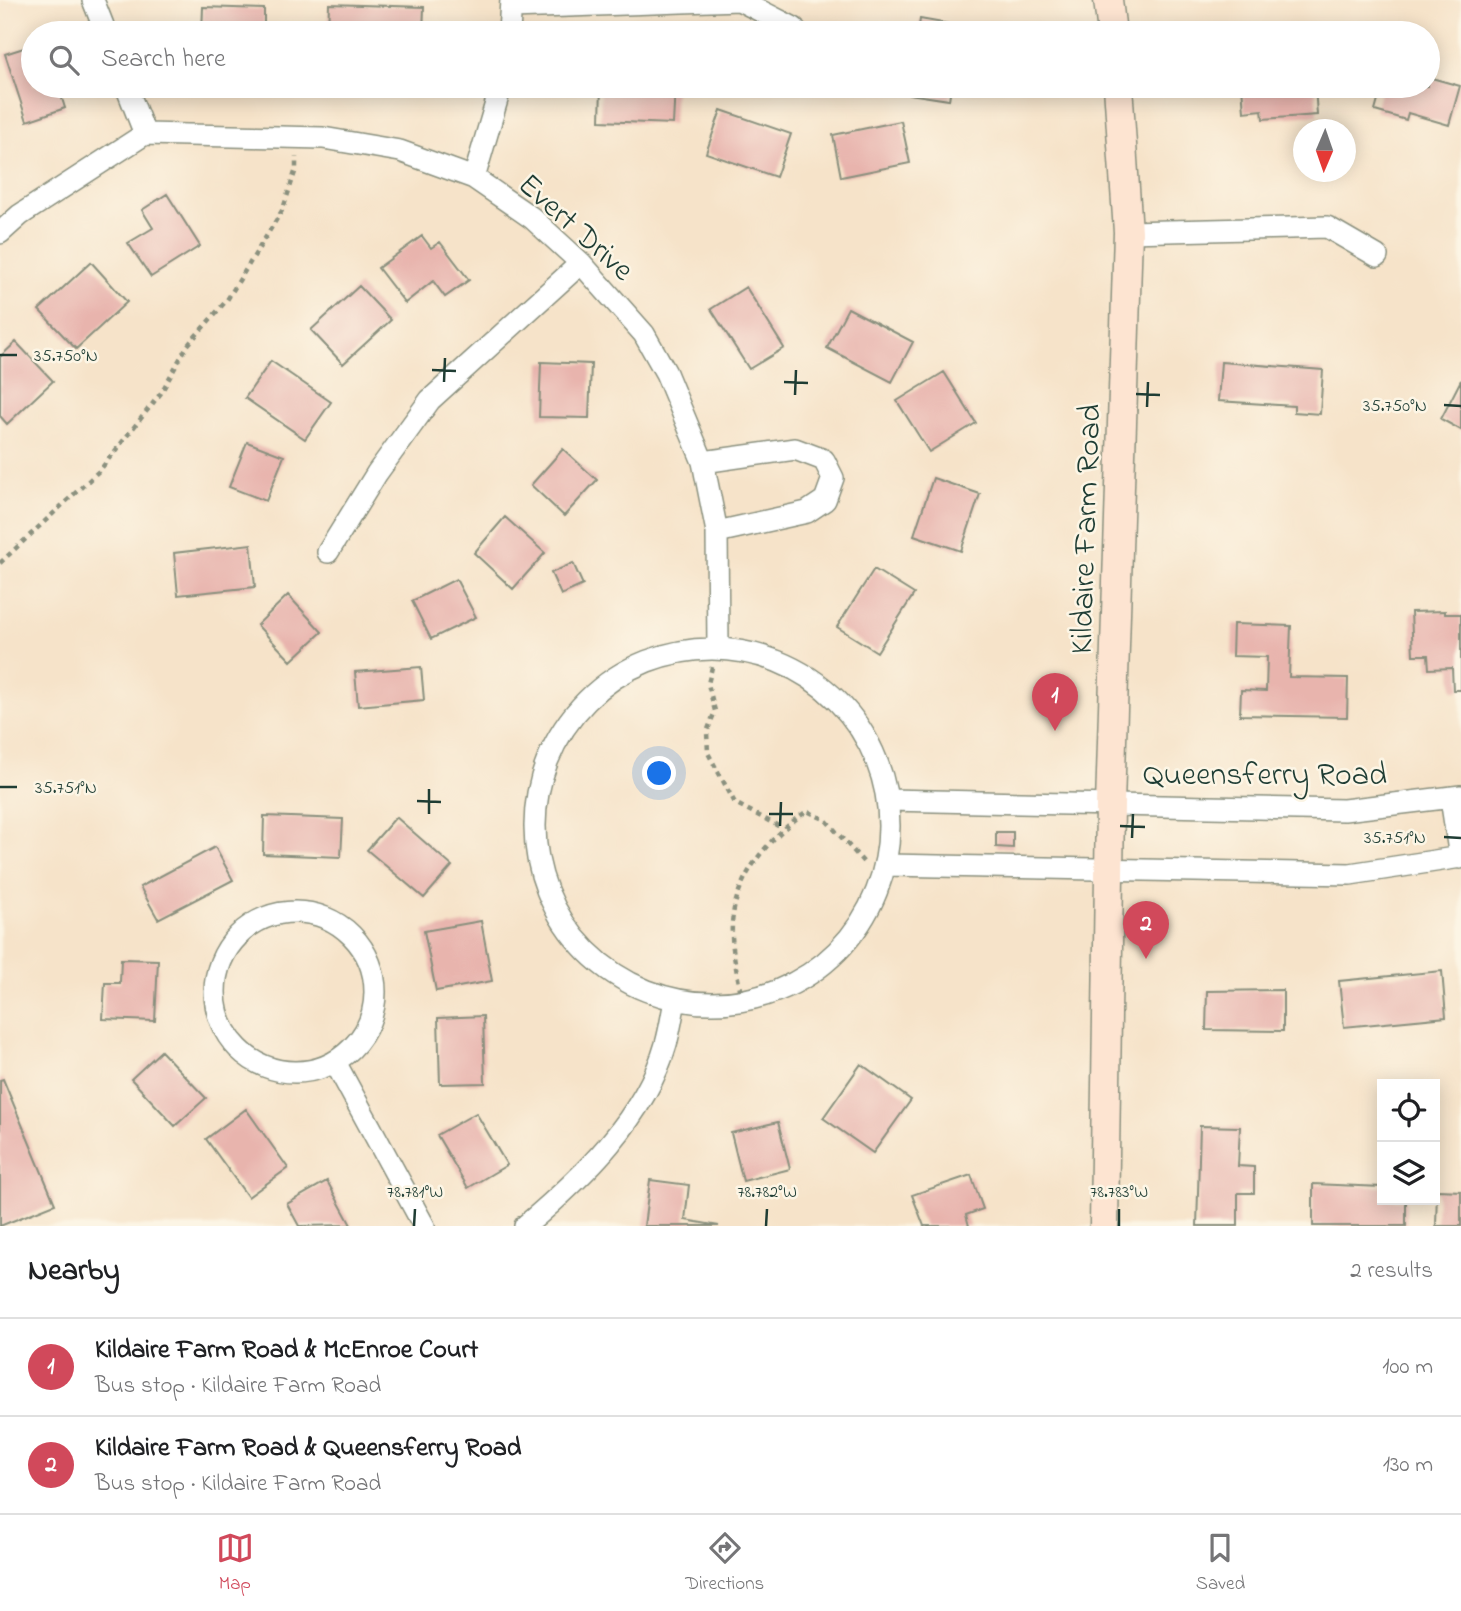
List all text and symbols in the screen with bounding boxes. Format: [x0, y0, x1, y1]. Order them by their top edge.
search box [21, 21, 1440, 98]
icon: search [45, 41, 83, 79]
text: Search here [101, 41, 226, 79]
north arrow [1293, 119, 1356, 182]
street label: Evert Drive [506, 163, 644, 294]
text: 35.750°N [34, 344, 98, 370]
text: 35.750°N [1363, 394, 1427, 420]
street label: Kildaire Farm Road [1060, 403, 1115, 655]
pin: 1 [1032, 673, 1078, 731]
street label: Queensferry Road [1143, 753, 1387, 800]
your location [642, 756, 676, 790]
text: 35.751°N [35, 776, 97, 802]
text: 35.751°N [1364, 826, 1426, 852]
pin: 2 [1123, 901, 1169, 959]
map controls [1377, 1079, 1440, 1205]
button: locate [1377, 1079, 1440, 1142]
button: layers [1377, 1142, 1440, 1205]
text: 78.781°W [387, 1180, 443, 1206]
text: 78.782°W [737, 1180, 797, 1206]
text: 78.783°W [1090, 1180, 1148, 1206]
text: Nearby [28, 1250, 120, 1294]
text: 2 results [1350, 1255, 1433, 1288]
text: Kildaire Farm Road & McEnroe Court [95, 1332, 478, 1370]
text: 1 [47, 1351, 55, 1384]
text: 100 m [1382, 1351, 1433, 1384]
text: Bus stop · Kildaire Farm Road [95, 1370, 381, 1403]
text: Kildaire Farm Road & Queensferry Road [95, 1430, 521, 1468]
text: 2 [45, 1449, 57, 1482]
text: 130 m [1383, 1449, 1433, 1482]
text: Bus stop · Kildaire Farm Road [95, 1468, 381, 1501]
tab: Map [216, 1529, 254, 1598]
tab: Directions [685, 1529, 764, 1598]
tab: Saved [1196, 1529, 1245, 1598]

